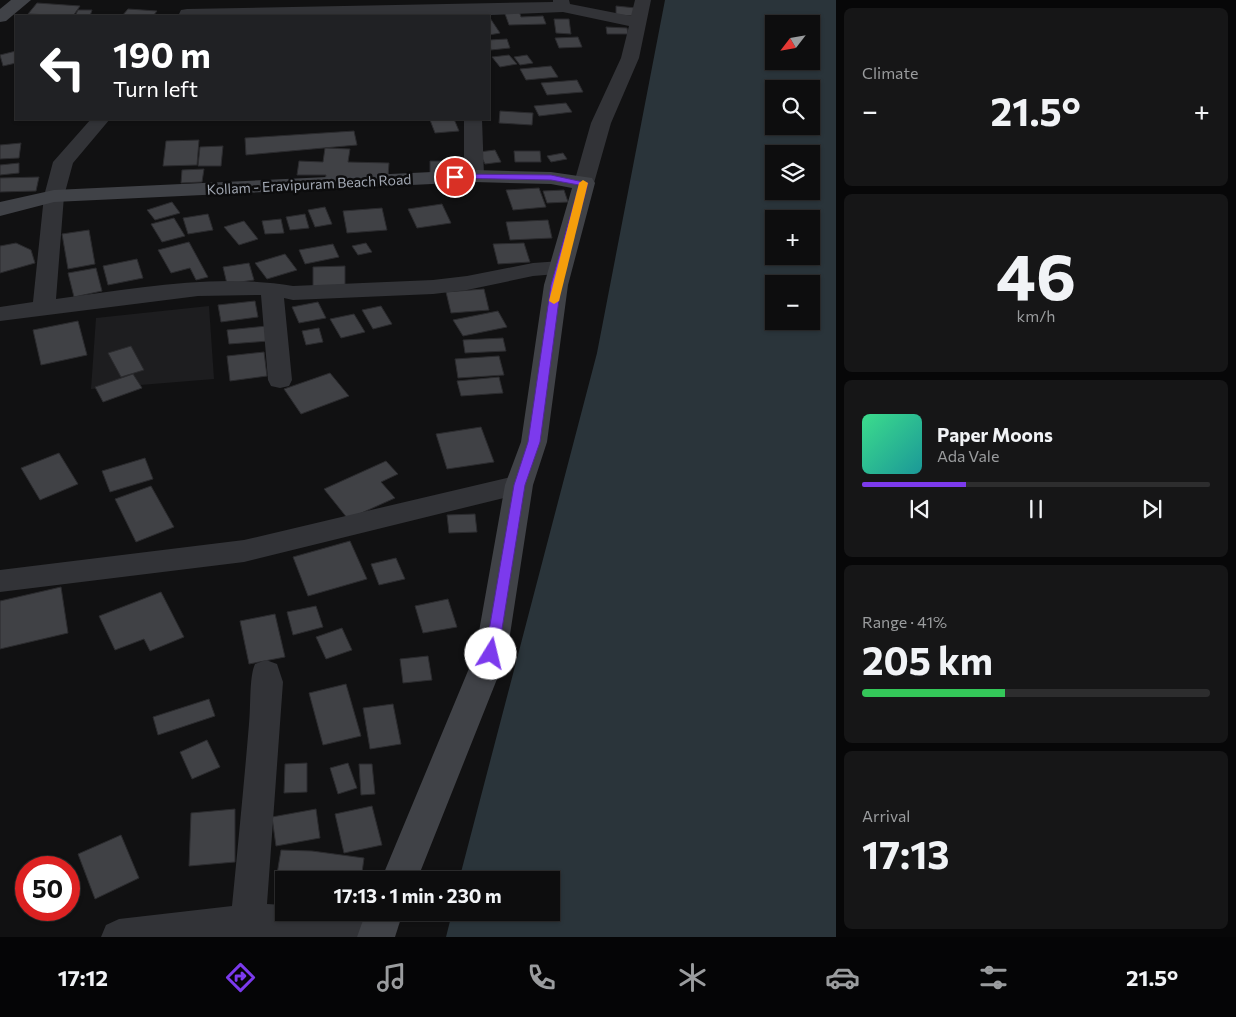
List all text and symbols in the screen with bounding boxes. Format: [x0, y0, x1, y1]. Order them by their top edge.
north arrow [765, 15, 820, 70]
map controls [765, 15, 820, 330]
text: 190 m [113, 32, 211, 75]
icon: left [30, 35, 95, 100]
text: Climate [862, 63, 918, 82]
text: Turn left [113, 75, 198, 102]
button: search [765, 80, 820, 135]
text: 21.5° [991, 87, 1081, 134]
text: − [862, 93, 878, 127]
text: + [1194, 93, 1210, 127]
button: layers [765, 145, 820, 200]
pin [434, 156, 476, 198]
icon: arrive [441, 163, 469, 191]
street label: Kollam - Eravipuram Beach Road [206, 170, 412, 198]
button: + [765, 210, 820, 265]
text: 46 [996, 234, 1076, 313]
button: − [765, 275, 820, 330]
text: km/h [1017, 306, 1055, 325]
text: Paper Moons [937, 423, 1053, 446]
text: Ada Vale [937, 446, 999, 465]
icon: previous [906, 495, 934, 523]
icon: pause [1022, 495, 1050, 523]
icon: next [1138, 495, 1166, 523]
text: Range · 41% [862, 612, 947, 631]
position arrow [464, 627, 516, 679]
text: 205 km [862, 636, 993, 683]
text: Arrival [862, 806, 910, 825]
text: 17:13 [862, 830, 949, 877]
speed limit sign: 50 [15, 856, 80, 921]
text: 17:13 · 1 min · 230 m [333, 884, 502, 907]
icon: directions [223, 960, 258, 995]
icon: music [374, 960, 409, 995]
icon: phone [524, 960, 559, 995]
icon: climate [675, 960, 710, 995]
icon: car [825, 960, 860, 995]
icon: filters [976, 960, 1011, 995]
text: 17:12 [58, 964, 108, 991]
text: 21.5° [1126, 964, 1178, 991]

